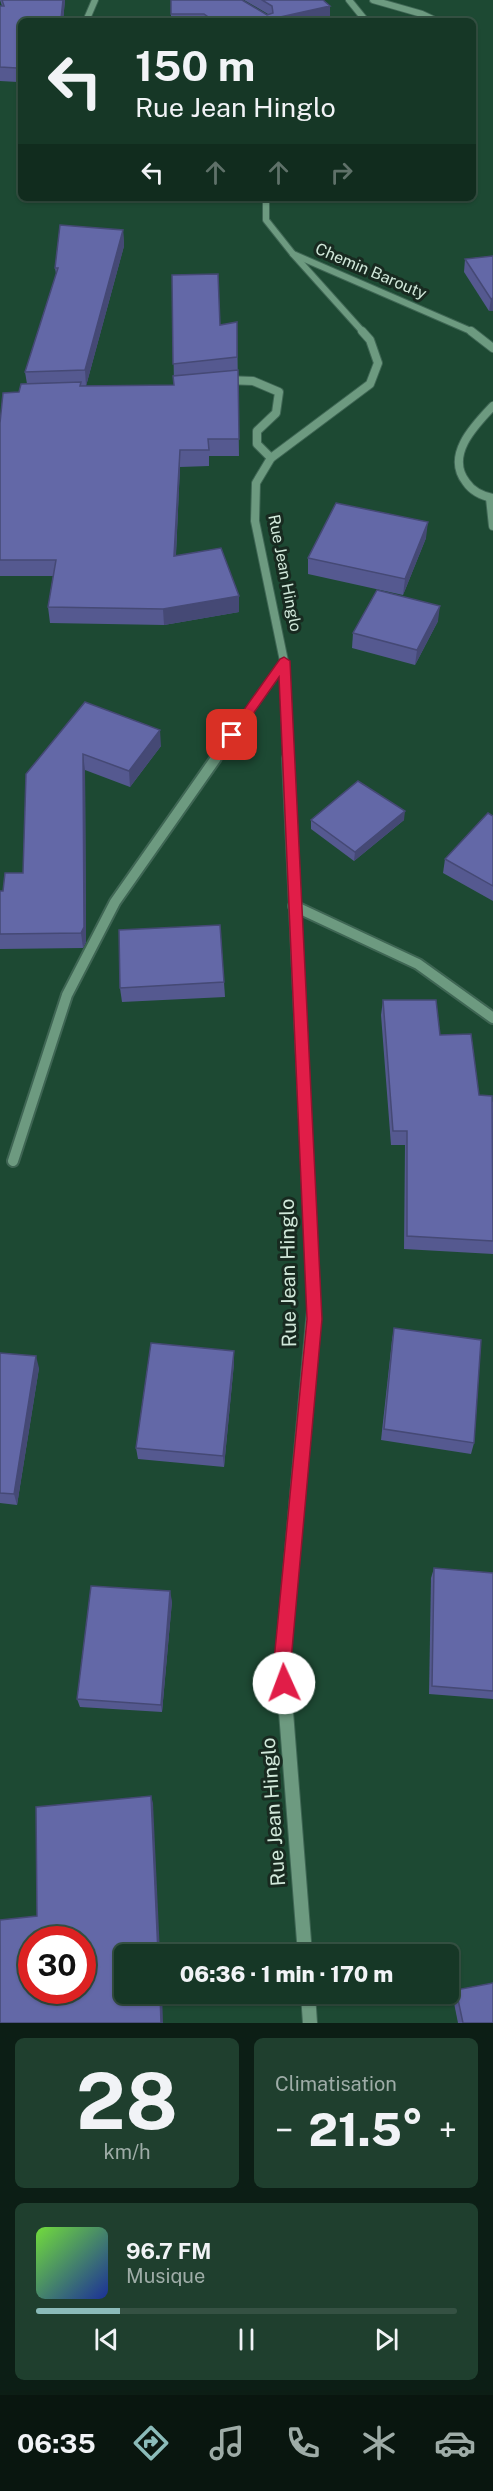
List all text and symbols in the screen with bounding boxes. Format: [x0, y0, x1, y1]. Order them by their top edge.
text: 150 m [135, 41, 255, 90]
icon: left [36, 42, 114, 120]
text: Rue Jean Hinglo [135, 91, 336, 123]
icon: left [136, 156, 169, 189]
icon: ahead [199, 156, 232, 189]
icon: ahead [262, 156, 295, 189]
icon: right [325, 156, 358, 189]
street label: Chemin Barouty [312, 239, 430, 303]
street label: Rue Jean Hinglo [264, 513, 306, 633]
pin [206, 709, 257, 760]
icon: arrive [215, 718, 248, 751]
street label: Rue Jean Hinglo [275, 1198, 301, 1348]
position arrow [252, 1651, 316, 1715]
street label: Rue Jean Hinglo [256, 1737, 290, 1887]
speed limit sign: 30 [18, 1926, 96, 2004]
text: 06:36 · 1 min · 170 m [180, 1961, 393, 1987]
text: 28 [76, 2055, 178, 2147]
text: Climatisation [275, 2072, 397, 2096]
text: 21.5° [309, 2103, 423, 2156]
text: − [275, 2111, 293, 2149]
text: + [439, 2111, 457, 2149]
text: km/h [103, 2140, 151, 2164]
text: 96.7 FM [126, 2238, 212, 2264]
text: Musique [126, 2264, 205, 2288]
icon: previous [90, 2323, 123, 2356]
icon: pause [230, 2323, 263, 2356]
icon: next [370, 2323, 403, 2356]
icon: directions [130, 2422, 172, 2464]
icon: music [206, 2422, 248, 2464]
icon: phone [282, 2422, 324, 2464]
icon: climate [358, 2422, 400, 2464]
icon: car [434, 2422, 476, 2464]
text: 06:35 [17, 2427, 96, 2459]

